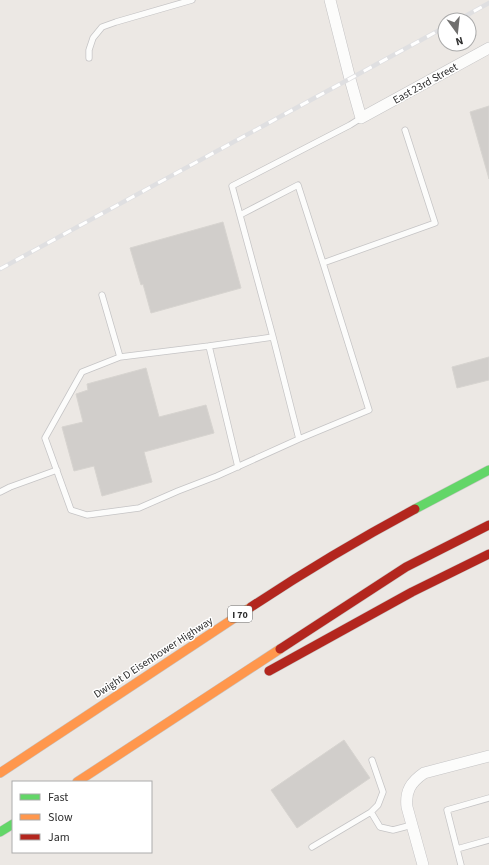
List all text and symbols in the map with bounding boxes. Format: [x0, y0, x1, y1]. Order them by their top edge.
north arrow [437, 12, 477, 52]
text: N [454, 33, 465, 49]
street label: East 23rd Street [390, 59, 461, 107]
road number: I 70 [228, 606, 252, 622]
street label: Dwight D Eisenhower Highway [91, 613, 216, 702]
legend [12, 781, 152, 853]
text: Fast [48, 789, 68, 806]
text: Slow [48, 809, 73, 826]
text: Jam [48, 829, 70, 846]

